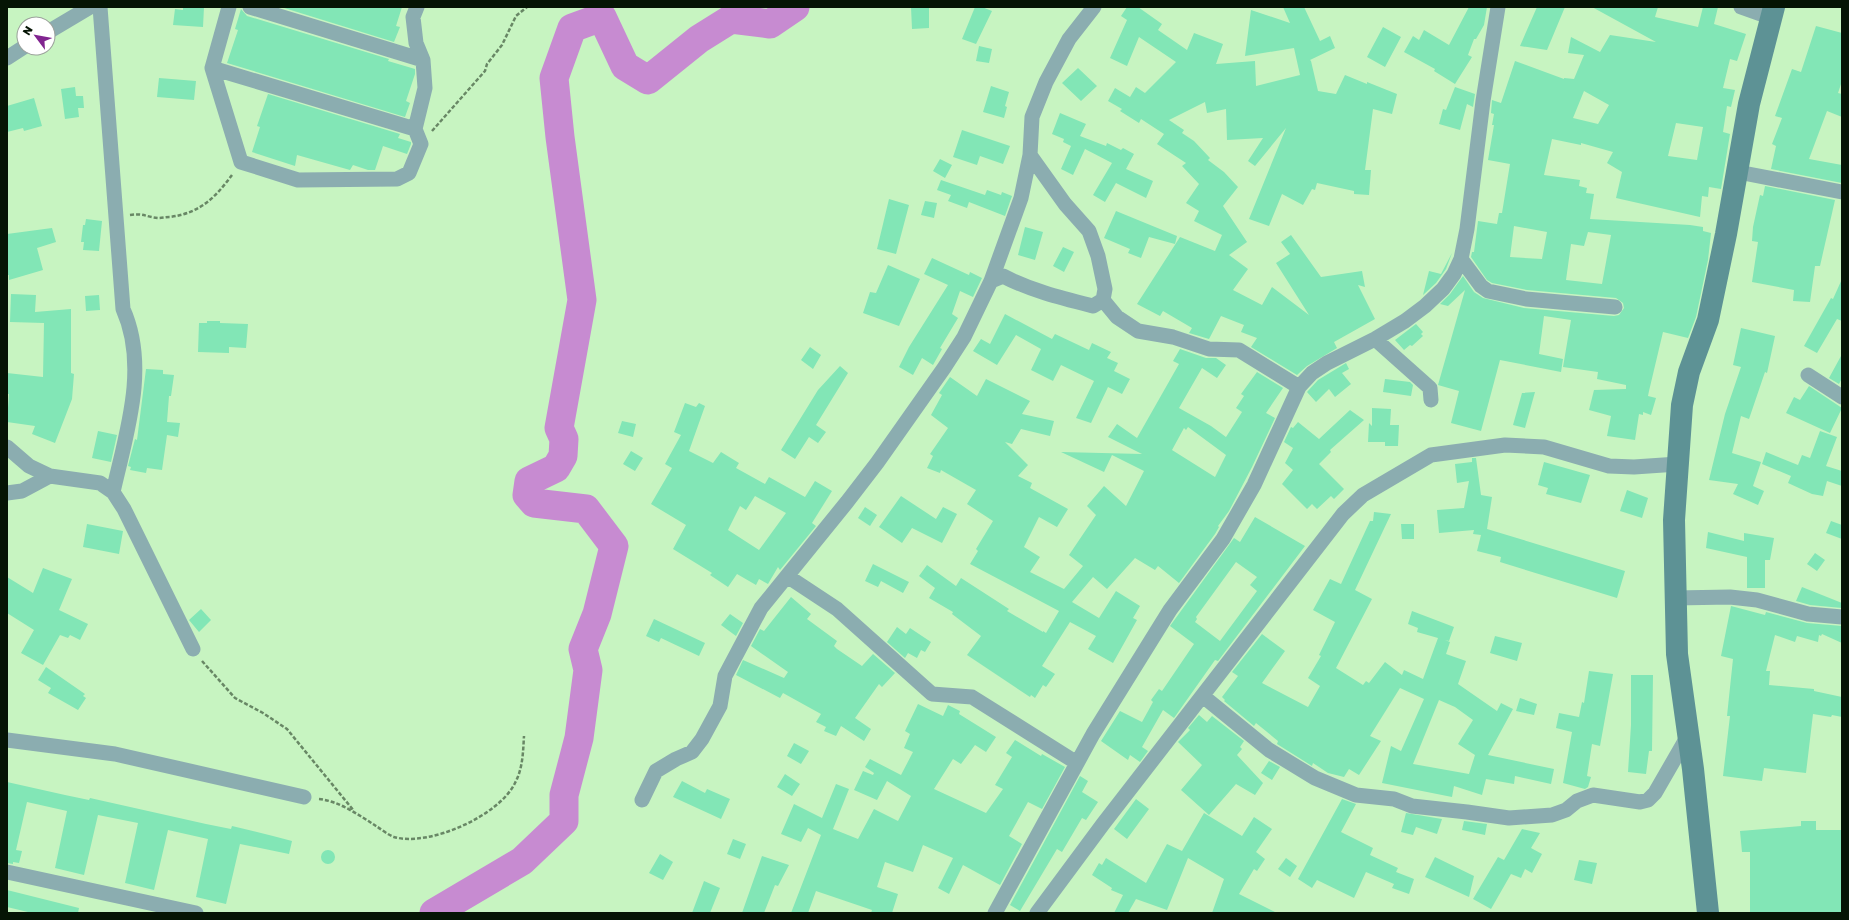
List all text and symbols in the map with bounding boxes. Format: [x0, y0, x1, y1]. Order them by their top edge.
north arrow [16, 16, 56, 56]
text: N [19, 23, 35, 37]

